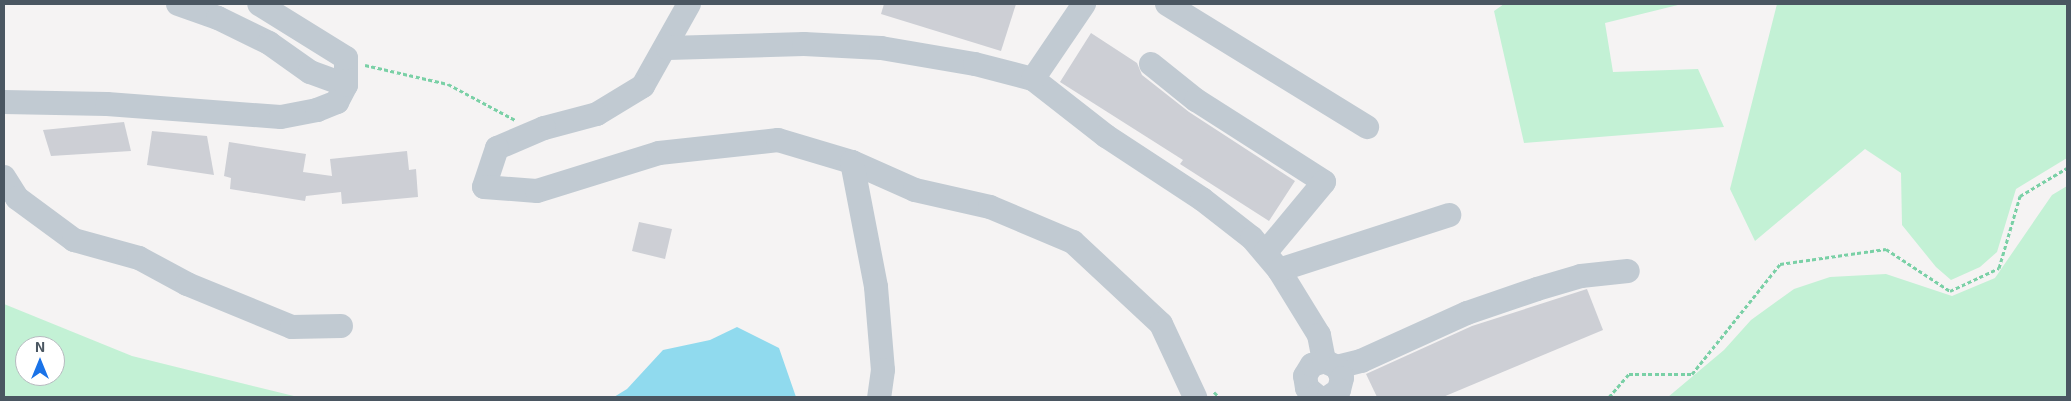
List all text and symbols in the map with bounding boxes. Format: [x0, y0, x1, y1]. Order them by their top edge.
north arrow [15, 336, 65, 386]
text: N [35, 338, 45, 355]

